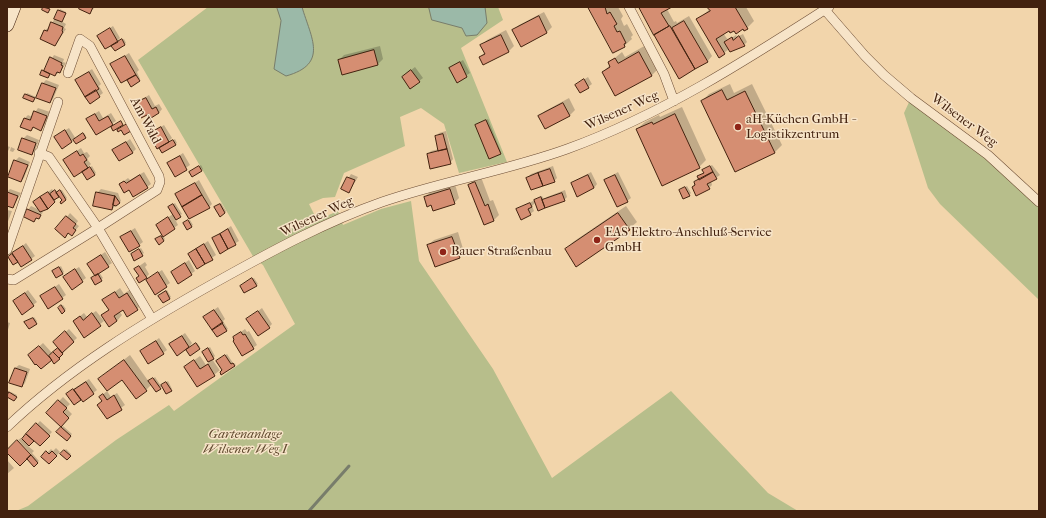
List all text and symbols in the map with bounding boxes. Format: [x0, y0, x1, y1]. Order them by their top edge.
street label: Wilsener Weg [583, 88, 661, 134]
street label: Wilsener Weg [928, 91, 1000, 151]
street label: Am Wald [126, 95, 164, 147]
place label: aH-Küchen GmbH - Logistikzentrum [746, 112, 855, 143]
marker: aH-Küchen GmbH - Logistikzentrum [733, 122, 743, 132]
street label: Wilsener Weg [278, 193, 356, 241]
place label: EAS Elektro-Anschluß-Service GmbH [605, 225, 772, 256]
marker: EAS Elektro-Anschluß-Service GmbH [592, 235, 602, 245]
place label: Bauer Straßenbau [451, 244, 552, 260]
marker: Bauer Straßenbau [438, 247, 448, 257]
park label: Gartenanlage Wilsener Weg I [203, 427, 287, 458]

